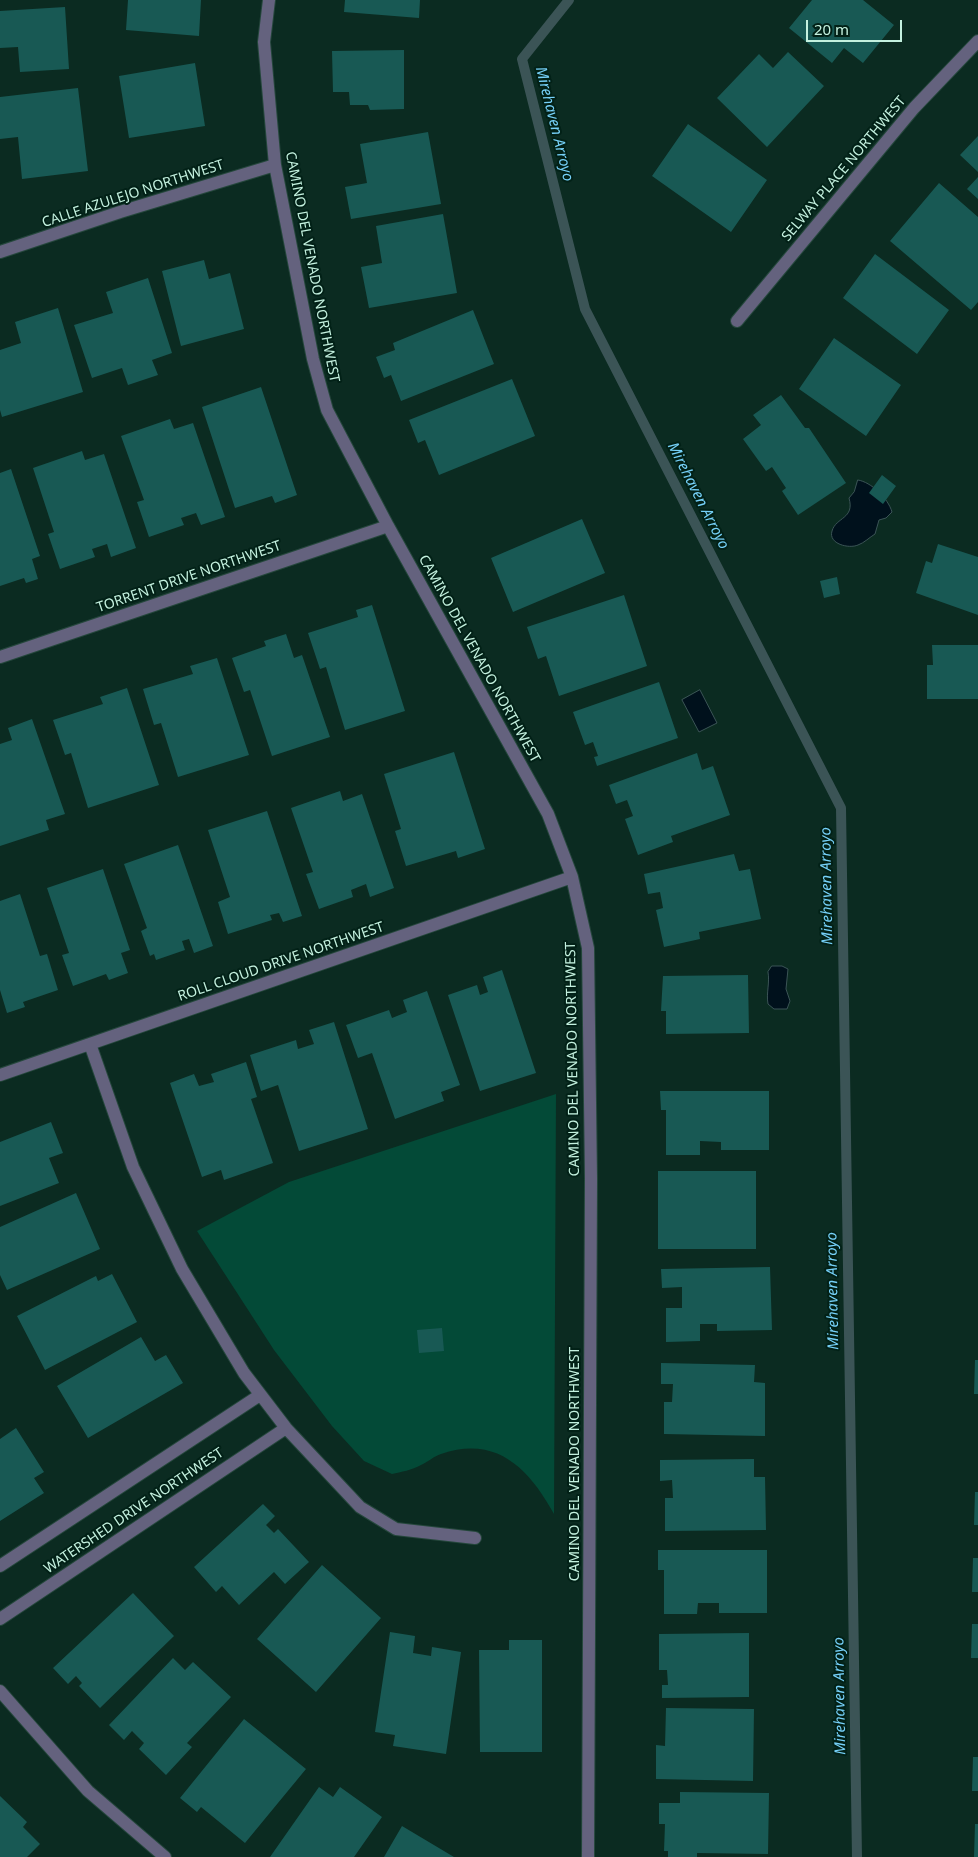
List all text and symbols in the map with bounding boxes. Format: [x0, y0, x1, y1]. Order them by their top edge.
scale bar [808, 10, 904, 42]
text: 20 m [814, 19, 849, 39]
water label: Mirehaven Arroyo [531, 65, 577, 183]
street label: SELWAY PLACE NORTHWEST [778, 93, 910, 245]
street label: CAMINO DEL VENADO NORTHWEST [281, 150, 343, 384]
street label: CALLE AZULEJO NORTHWEST [40, 157, 226, 231]
water label: Mirehaven Arroyo [663, 440, 733, 552]
street label: TORRENT DRIVE NORTHWEST [95, 537, 283, 617]
street label: CAMINO DEL VENADO NORTHWEST [415, 552, 543, 766]
water label: Mirehaven Arroyo [817, 827, 837, 945]
street label: ROLL CLOUD DRIVE NORTHWEST [176, 919, 386, 1005]
street label: CAMINO DEL VENADO NORTHWEST [563, 942, 583, 1176]
water label: Mirehaven Arroyo [823, 1232, 843, 1350]
street label: CAMINO DEL VENADO NORTHWEST [567, 1347, 583, 1581]
street label: WATERSHED DRIVE NORTHWEST [41, 1445, 227, 1577]
water label: Mirehaven Arroyo [830, 1637, 850, 1755]

